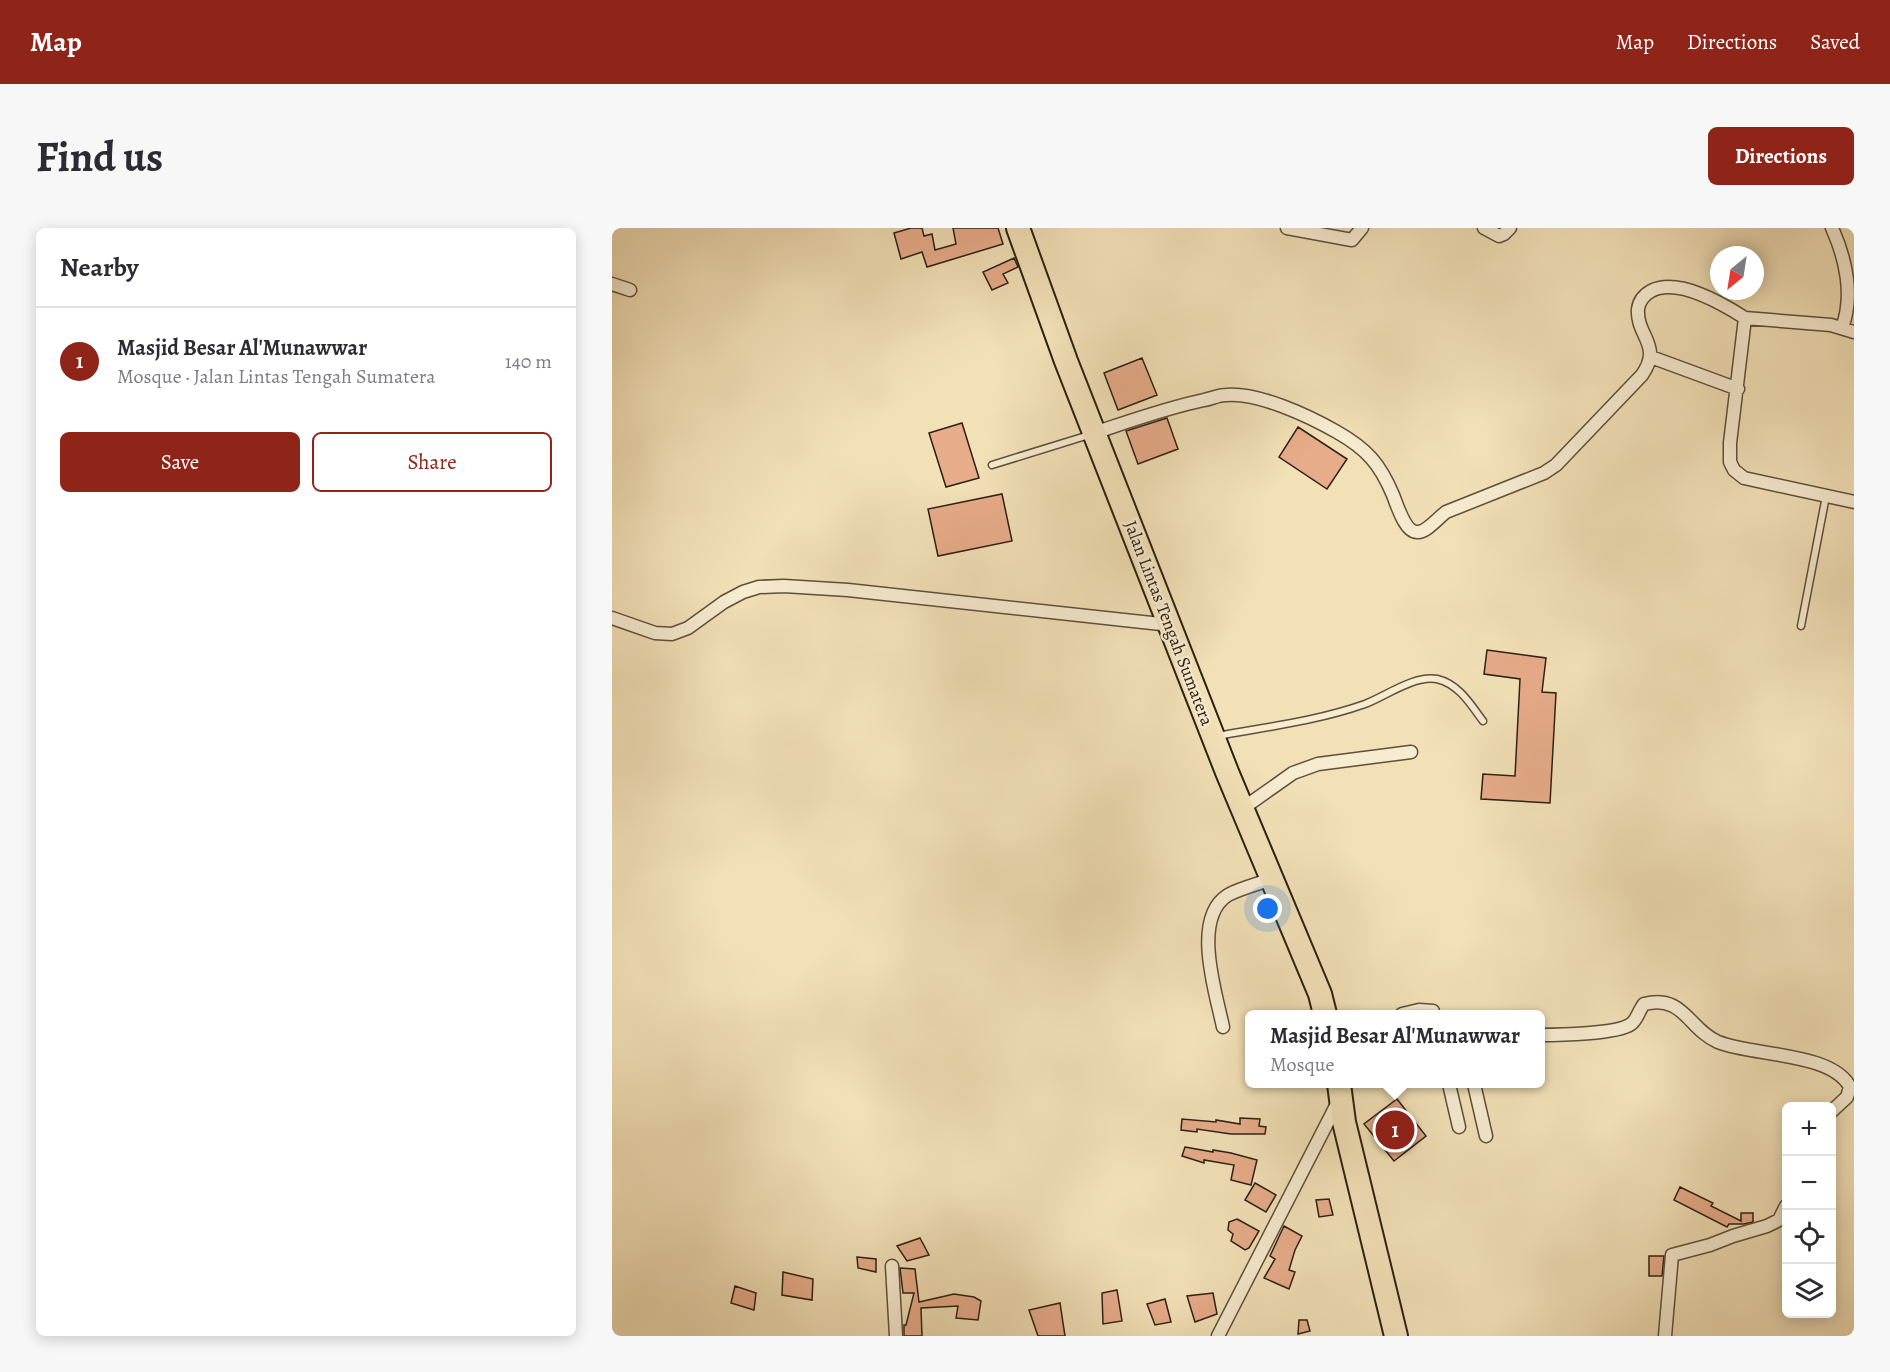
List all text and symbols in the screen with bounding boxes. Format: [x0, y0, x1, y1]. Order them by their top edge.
text: Map [30, 23, 82, 61]
text: Map [1616, 28, 1654, 56]
text: Directions [1687, 28, 1777, 56]
text: Saved [1810, 28, 1860, 56]
button: Directions [1708, 127, 1854, 185]
text: Find us [36, 128, 163, 185]
north arrow [1710, 246, 1764, 300]
text: Nearby [60, 250, 139, 285]
text: Masjid Besar Al'Munawwar [117, 333, 367, 363]
text: 1 [76, 348, 83, 375]
text: 140 m [505, 348, 552, 375]
text: Mosque · Jalan Lintas Tengah Sumatera [117, 363, 436, 390]
button: Save [60, 432, 300, 492]
button: Share [312, 432, 552, 492]
street label: Jalan Lintas Tengah Sumatera [1119, 517, 1219, 730]
your location [1253, 894, 1282, 923]
popup [1245, 1010, 1545, 1088]
text: Masjid Besar Al'Munawwar [1270, 1021, 1520, 1051]
text: Mosque [1270, 1051, 1335, 1078]
map controls [1782, 1102, 1836, 1318]
button: + [1782, 1102, 1836, 1156]
pin: 1 [1376, 1108, 1414, 1152]
button: − [1782, 1156, 1836, 1210]
button: locate [1782, 1210, 1836, 1264]
button: layers [1782, 1264, 1836, 1318]

